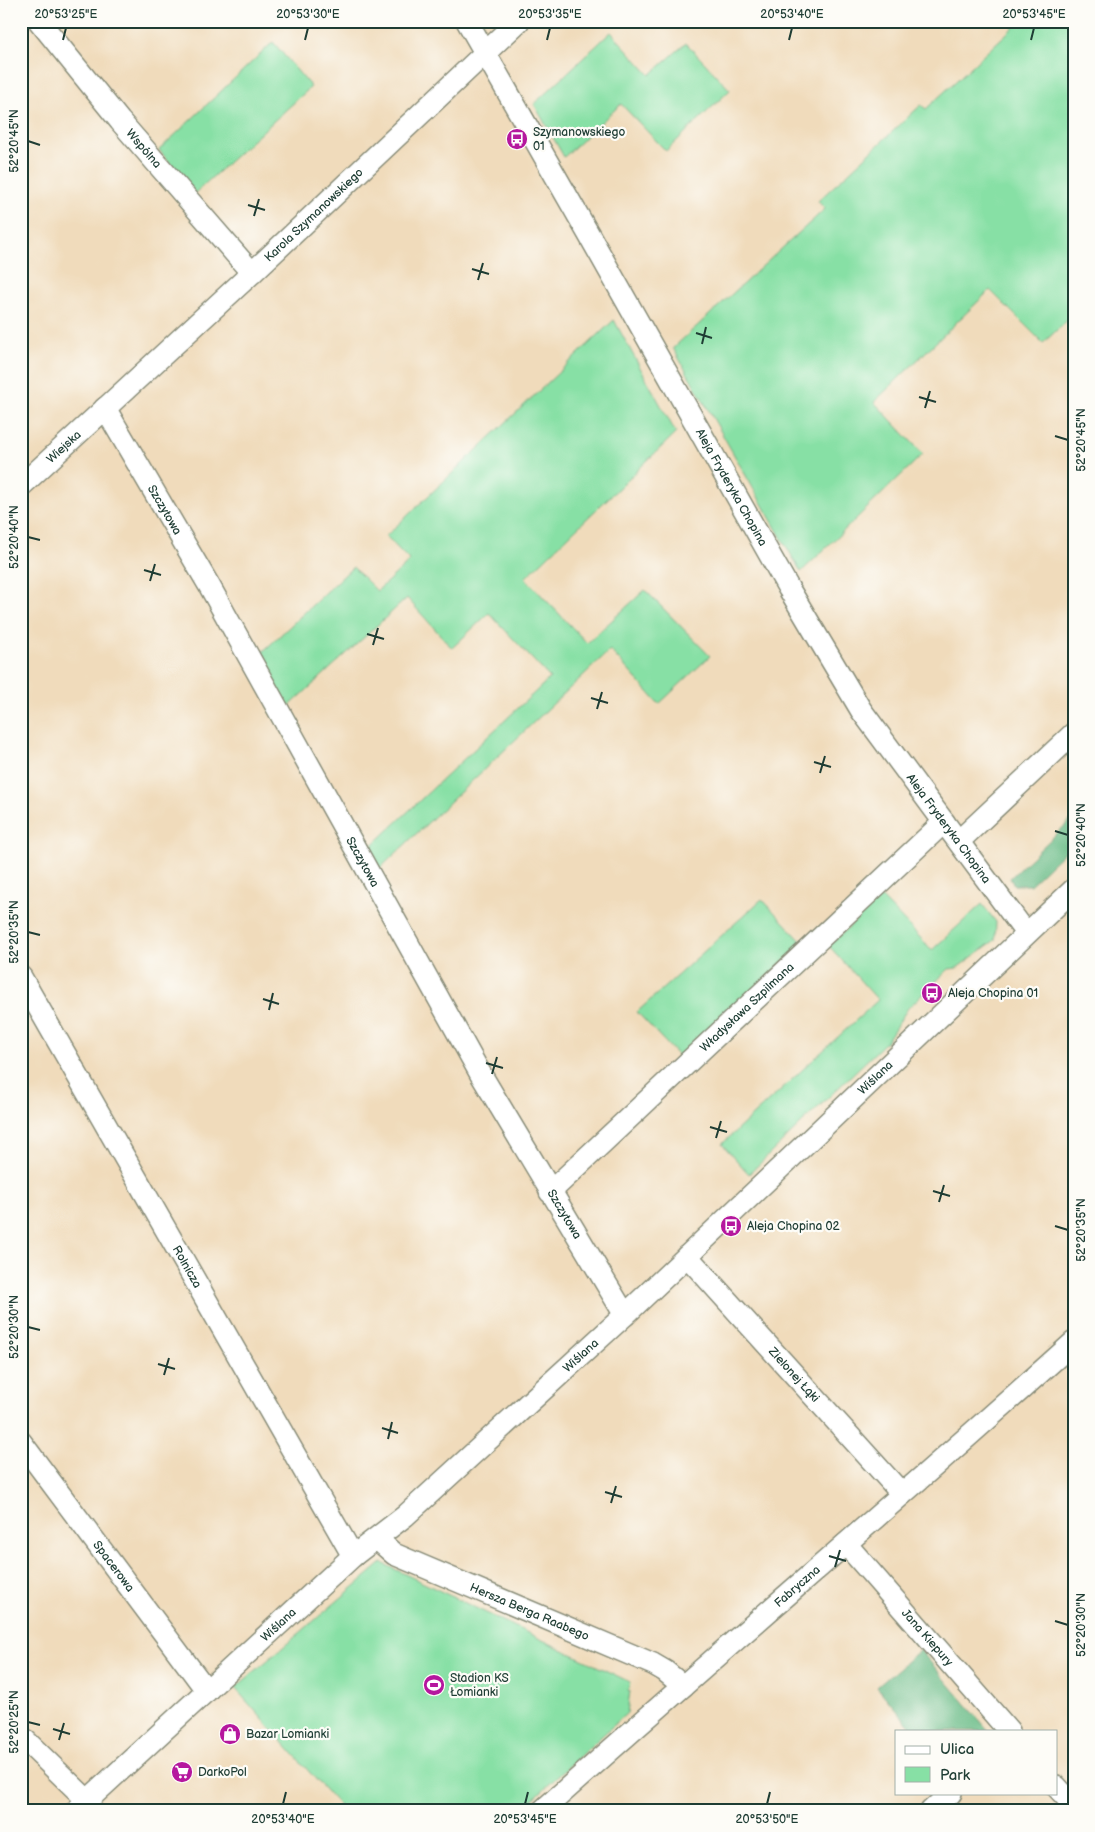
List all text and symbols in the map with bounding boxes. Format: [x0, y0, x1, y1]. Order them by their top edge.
text: 20°53'25"E [35, 7, 98, 22]
text: 20°53'30"E [276, 7, 340, 22]
text: 20°53'35"E [518, 7, 582, 22]
text: 20°53'40"E [760, 7, 824, 22]
text: 20°53'45"E [1002, 7, 1066, 22]
text: 52°20'45"N [7, 109, 22, 173]
place label: Szymanowskiego 01 [533, 125, 625, 154]
street label: Wspólna [123, 126, 165, 171]
bus stop icon: Szymanowskiego 01 [505, 127, 529, 151]
street label: Karola Szymanowskiego [261, 165, 366, 265]
text: 52°20'45"N [1074, 408, 1089, 472]
street label: Aleja Fryderyka Chopina [692, 426, 771, 549]
street label: Wiejska [43, 427, 84, 466]
street label: Szczytowa [144, 482, 185, 538]
text: 52°20'40"N [7, 505, 22, 569]
street label: Aleja Fryderyka Chopina [903, 771, 994, 886]
text: 52°20'40"N [1074, 803, 1089, 867]
street label: Szczytowa [343, 834, 383, 890]
text: 52°20'35"N [7, 900, 22, 964]
street label: Władysława Szpilmana [697, 959, 797, 1055]
bus stop icon: Aleja Chopina 01 [920, 981, 944, 1005]
place label: Aleja Chopina 01 [948, 986, 1038, 1001]
street label: Wiślana [854, 1057, 896, 1098]
street label: Szczytowa [544, 1187, 585, 1242]
text: 52°20'35"N [1074, 1198, 1089, 1262]
bus stop icon: Aleja Chopina 02 [719, 1214, 743, 1238]
place label: Aleja Chopina 02 [747, 1219, 840, 1234]
street label: Rolnicza [169, 1243, 205, 1291]
text: 52°20'30"N [7, 1295, 22, 1359]
street label: Wiślana [560, 1335, 602, 1376]
street label: Zielonej Łąki [765, 1343, 823, 1405]
street label: Spacerowa [90, 1538, 138, 1595]
street label: Fabryczna [771, 1562, 823, 1610]
street label: Hersza Berga Raabego [468, 1580, 592, 1644]
text: 52°20'30"N [1074, 1593, 1089, 1657]
street label: Wiślana [257, 1605, 299, 1645]
street label: Jana Kiepury [898, 1606, 957, 1670]
place label: Stadion KS Łomianki [450, 1671, 509, 1700]
sports icon: Stadion KS Łomianki [422, 1673, 446, 1697]
text: 52°20'25"N [7, 1690, 22, 1754]
shop icon: Bazar Lomianki [218, 1722, 242, 1746]
place label: Bazar Lomianki [246, 1727, 329, 1742]
legend [895, 1730, 1058, 1794]
text: Ulica [940, 1740, 974, 1759]
supermarket icon: DarkoPol [170, 1760, 194, 1784]
place label: DarkoPol [198, 1765, 247, 1780]
text: Park [940, 1766, 971, 1785]
text: 20°53'40"E [251, 1812, 315, 1827]
text: 20°53'45"E [493, 1812, 557, 1827]
text: 20°53'50"E [736, 1812, 799, 1827]

